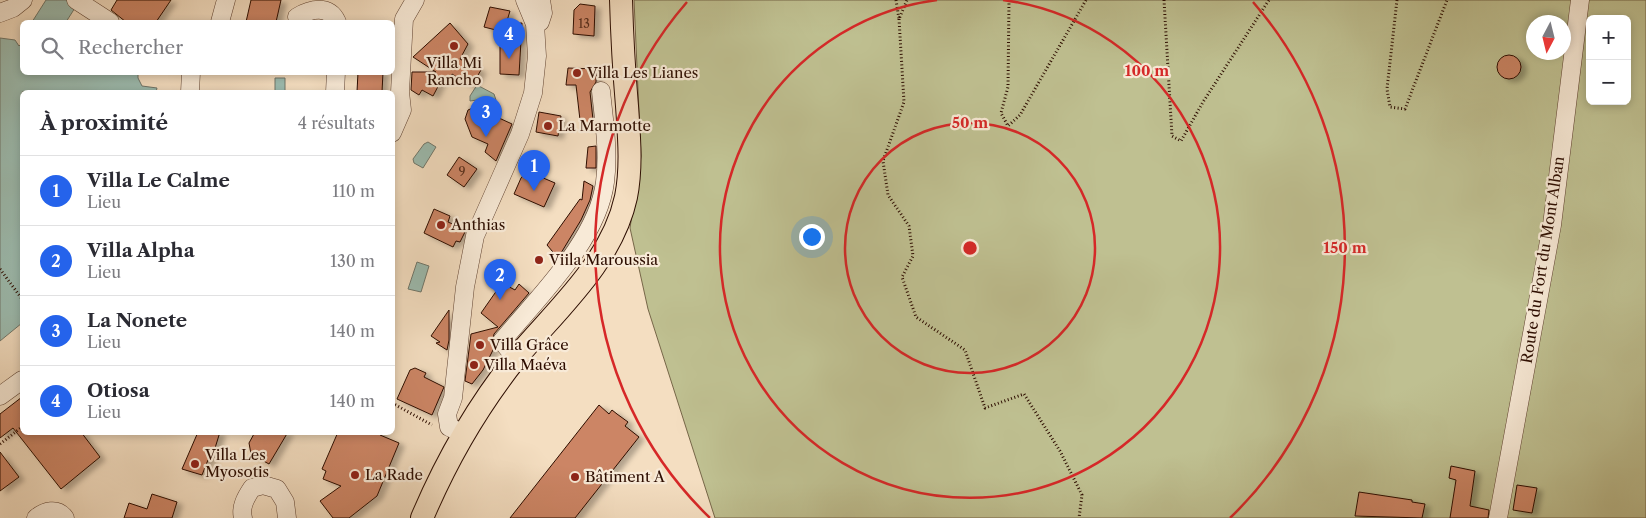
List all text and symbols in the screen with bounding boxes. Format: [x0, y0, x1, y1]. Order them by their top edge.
north arrow [1526, 15, 1571, 60]
map controls [1586, 15, 1631, 105]
button: + [1586, 15, 1631, 60]
house number: 13 [578, 16, 590, 31]
pin: 4 [493, 18, 525, 59]
search box [20, 20, 395, 75]
icon: search [38, 34, 66, 62]
text: Rechercher [78, 36, 183, 59]
marker: Villa Mi Rancho [448, 40, 460, 52]
place label: Villa Mi Rancho [425, 53, 482, 89]
button: − [1586, 60, 1631, 105]
text: 100 m [1125, 61, 1169, 80]
place label: Villa Les Lianes [586, 63, 698, 82]
marker: Villa Les Lianes [571, 67, 583, 79]
pin: 3 [470, 96, 502, 137]
text: À proximité [40, 110, 168, 135]
text: 4 résultats [298, 113, 375, 133]
text: 50 m [952, 113, 988, 132]
place label: La Marmotte [558, 116, 651, 135]
marker: La Marmotte [542, 120, 554, 132]
pin: 1 [518, 150, 550, 191]
street label: Route du Fort du Mont Alban [1517, 154, 1568, 365]
house number: 9 [458, 164, 466, 179]
text: Villa Le Calme [87, 169, 230, 192]
text: 1 [52, 181, 60, 201]
text: 110 m [332, 181, 375, 201]
text: Lieu [87, 192, 121, 212]
place label: Anthias [450, 215, 505, 234]
marker: Anthias [435, 219, 447, 231]
your location [799, 224, 825, 250]
text: 150 m [1323, 238, 1367, 257]
text: Villa Alpha [87, 239, 195, 262]
centre of rings [961, 239, 979, 257]
place label: Viila Maroussia [548, 250, 658, 269]
text: 2 [51, 251, 61, 271]
text: 130 m [330, 251, 375, 271]
marker: Viila Maroussia [533, 254, 545, 266]
pin: 2 [484, 259, 516, 300]
text: Lieu [87, 262, 121, 282]
text: La Nonete [87, 309, 187, 332]
text: 3 [51, 321, 61, 341]
text: 140 m [330, 321, 375, 341]
text: Lieu [87, 332, 121, 352]
place label: Villa Grâce [489, 335, 569, 354]
marker: Villa Grâce [474, 339, 486, 351]
place label: Villa Maéva [483, 355, 567, 374]
marker: Villa Maéva [468, 359, 480, 371]
text: Otiosa [87, 379, 150, 402]
text: 4 [51, 391, 61, 411]
text: 140 m [330, 391, 375, 411]
text: Lieu [87, 402, 121, 422]
place label: Villa Les Myosotis [204, 445, 269, 481]
marker: Villa Les Myosotis [189, 458, 201, 470]
place label: La Rade [365, 465, 423, 484]
place label: Bâtiment A [585, 467, 666, 486]
marker: La Rade [349, 469, 361, 481]
marker: Bâtiment A [569, 471, 581, 483]

